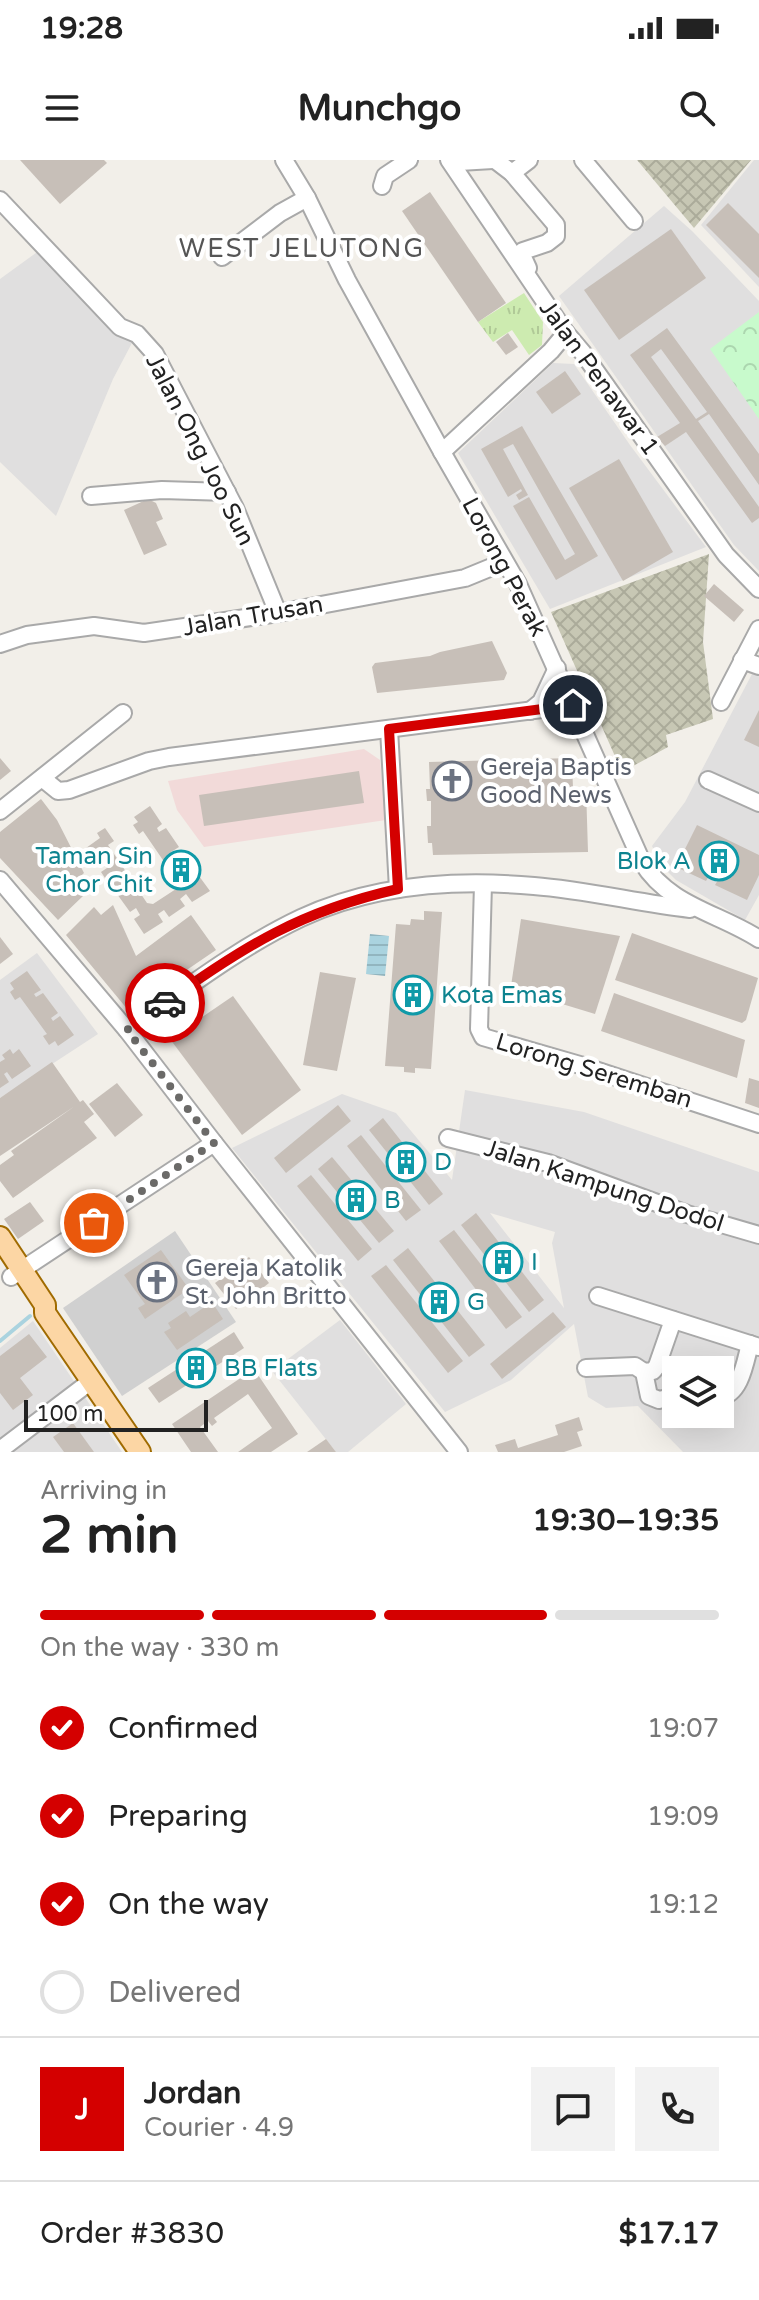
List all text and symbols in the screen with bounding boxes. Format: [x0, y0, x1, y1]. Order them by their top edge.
text: 19:28 [40, 10, 123, 47]
icon: menu [40, 86, 84, 130]
icon: search [675, 86, 719, 130]
text: Munchgo [298, 87, 461, 130]
district label: WEST JELUTONG [179, 233, 425, 264]
street label: Jalan Penawar 1 [533, 295, 665, 461]
street label: Jalan Ong Joo Sun [139, 350, 261, 550]
street label: Lorong Perak [455, 493, 553, 641]
street label: Jalan Trusan [181, 589, 325, 643]
pin [539, 671, 607, 739]
icon: home [551, 683, 595, 727]
place label: Gereja Baptis Good News [480, 753, 632, 810]
church icon: Gereja Baptis Good News [431, 760, 473, 802]
building icon: Blok A [698, 840, 740, 882]
place label: Taman Sin Chor Chit [35, 842, 153, 899]
place label: Blok A [617, 847, 691, 876]
building icon: Taman Sin Chor Chit [160, 849, 202, 891]
courier [125, 963, 205, 1043]
building icon: Kota Emas [392, 974, 434, 1016]
icon: car [143, 981, 187, 1025]
place label: Kota Emas [441, 981, 563, 1010]
street label: Lorong Seremban [492, 1027, 696, 1115]
street label: Jalan Kampung Dodol [481, 1134, 727, 1238]
building icon: D [385, 1141, 427, 1183]
place label: D [434, 1148, 452, 1177]
building icon: B [335, 1179, 377, 1221]
place label: B [384, 1186, 401, 1215]
pin [60, 1189, 128, 1257]
icon: bag [72, 1201, 116, 1245]
building icon: I [482, 1241, 524, 1283]
place label: I [531, 1248, 538, 1277]
place label: Gereja Katolik St. John Britto [185, 1254, 347, 1311]
church icon: Gereja Katolik St. John Britto [136, 1261, 178, 1303]
building icon: G [418, 1281, 460, 1323]
place label: G [467, 1288, 485, 1317]
building icon: BB Flats [175, 1347, 217, 1389]
place label: BB Flats [224, 1354, 318, 1383]
map controls [662, 1356, 734, 1428]
button: layers [662, 1356, 734, 1428]
scale bar [24, 1396, 208, 1432]
text: 100 m [36, 1401, 103, 1427]
text: Arriving in [40, 1475, 167, 1506]
text: 19:30–19:35 [532, 1502, 719, 1539]
text: 2 min [40, 1504, 179, 1567]
text: On the way · 330 m [40, 1632, 279, 1663]
icon: check [40, 1706, 84, 1750]
text: Confirmed [108, 1710, 259, 1747]
text: 19:07 [647, 1713, 719, 1744]
icon: check [40, 1794, 84, 1838]
text: Preparing [108, 1798, 248, 1835]
text: 19:09 [647, 1801, 719, 1832]
icon: check [40, 1882, 84, 1926]
text: On the way [108, 1886, 269, 1923]
text: 19:12 [647, 1889, 719, 1920]
text: Delivered [108, 1974, 242, 2011]
button: chat [531, 2067, 615, 2151]
button: phone [635, 2067, 719, 2151]
text: Jordan [144, 2075, 241, 2112]
text: J [75, 2091, 89, 2128]
text: Courier · 4.9 [144, 2112, 294, 2143]
text: Order #3830 [40, 2215, 224, 2252]
text: $17.17 [619, 2215, 719, 2252]

